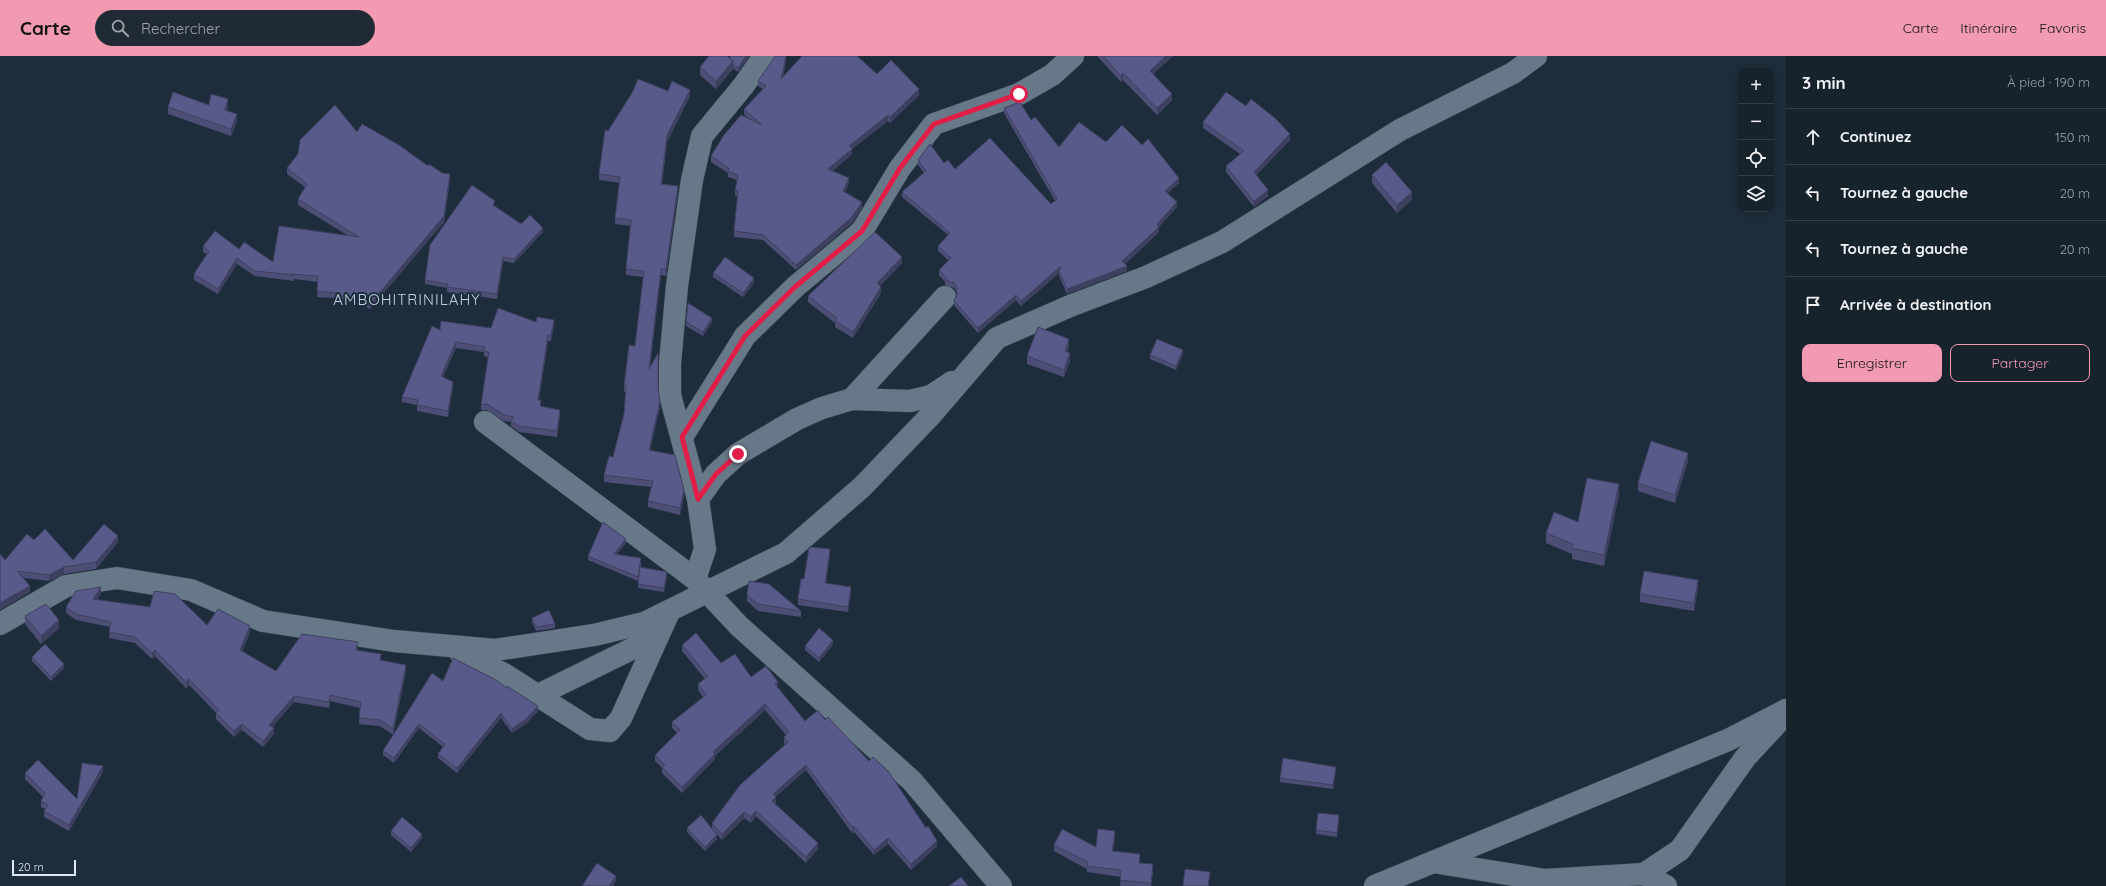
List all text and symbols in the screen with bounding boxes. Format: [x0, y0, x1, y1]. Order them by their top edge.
search box [95, 10, 375, 46]
text: Carte [20, 16, 71, 40]
icon: search [109, 17, 131, 39]
text: Rechercher [141, 19, 220, 38]
text: Carte [1903, 19, 1938, 37]
text: Itinéraire [1960, 19, 2017, 37]
text: Favoris [2039, 19, 2086, 37]
map controls [1738, 68, 1774, 212]
button: + [1738, 68, 1774, 104]
text: 3 min [1802, 72, 1846, 93]
text: À pied · 190 m [2007, 74, 2090, 90]
route start [1010, 85, 1028, 103]
button: − [1738, 104, 1774, 140]
icon: ahead [1802, 126, 1824, 148]
text: Continuez [1840, 127, 1911, 146]
text: 150 m [2055, 129, 2090, 145]
button: locate [1738, 140, 1774, 176]
button: layers [1738, 176, 1774, 212]
icon: left [1802, 182, 1824, 204]
text: Tournez à gauche [1840, 183, 1968, 202]
text: 20 m [2060, 185, 2090, 201]
icon: left [1802, 238, 1824, 260]
text: Tournez à gauche [1840, 239, 1968, 258]
text: 20 m [2060, 241, 2090, 257]
district label: AMBOHITRINILAHY [333, 290, 481, 309]
icon: arrive [1802, 294, 1824, 316]
text: Arrivée à destination [1840, 295, 1992, 314]
button: Enregistrer [1802, 344, 1942, 382]
button: Partager [1950, 344, 2090, 382]
route end [729, 445, 747, 463]
scale bar [12, 858, 76, 877]
text: 20 m [18, 860, 44, 874]

